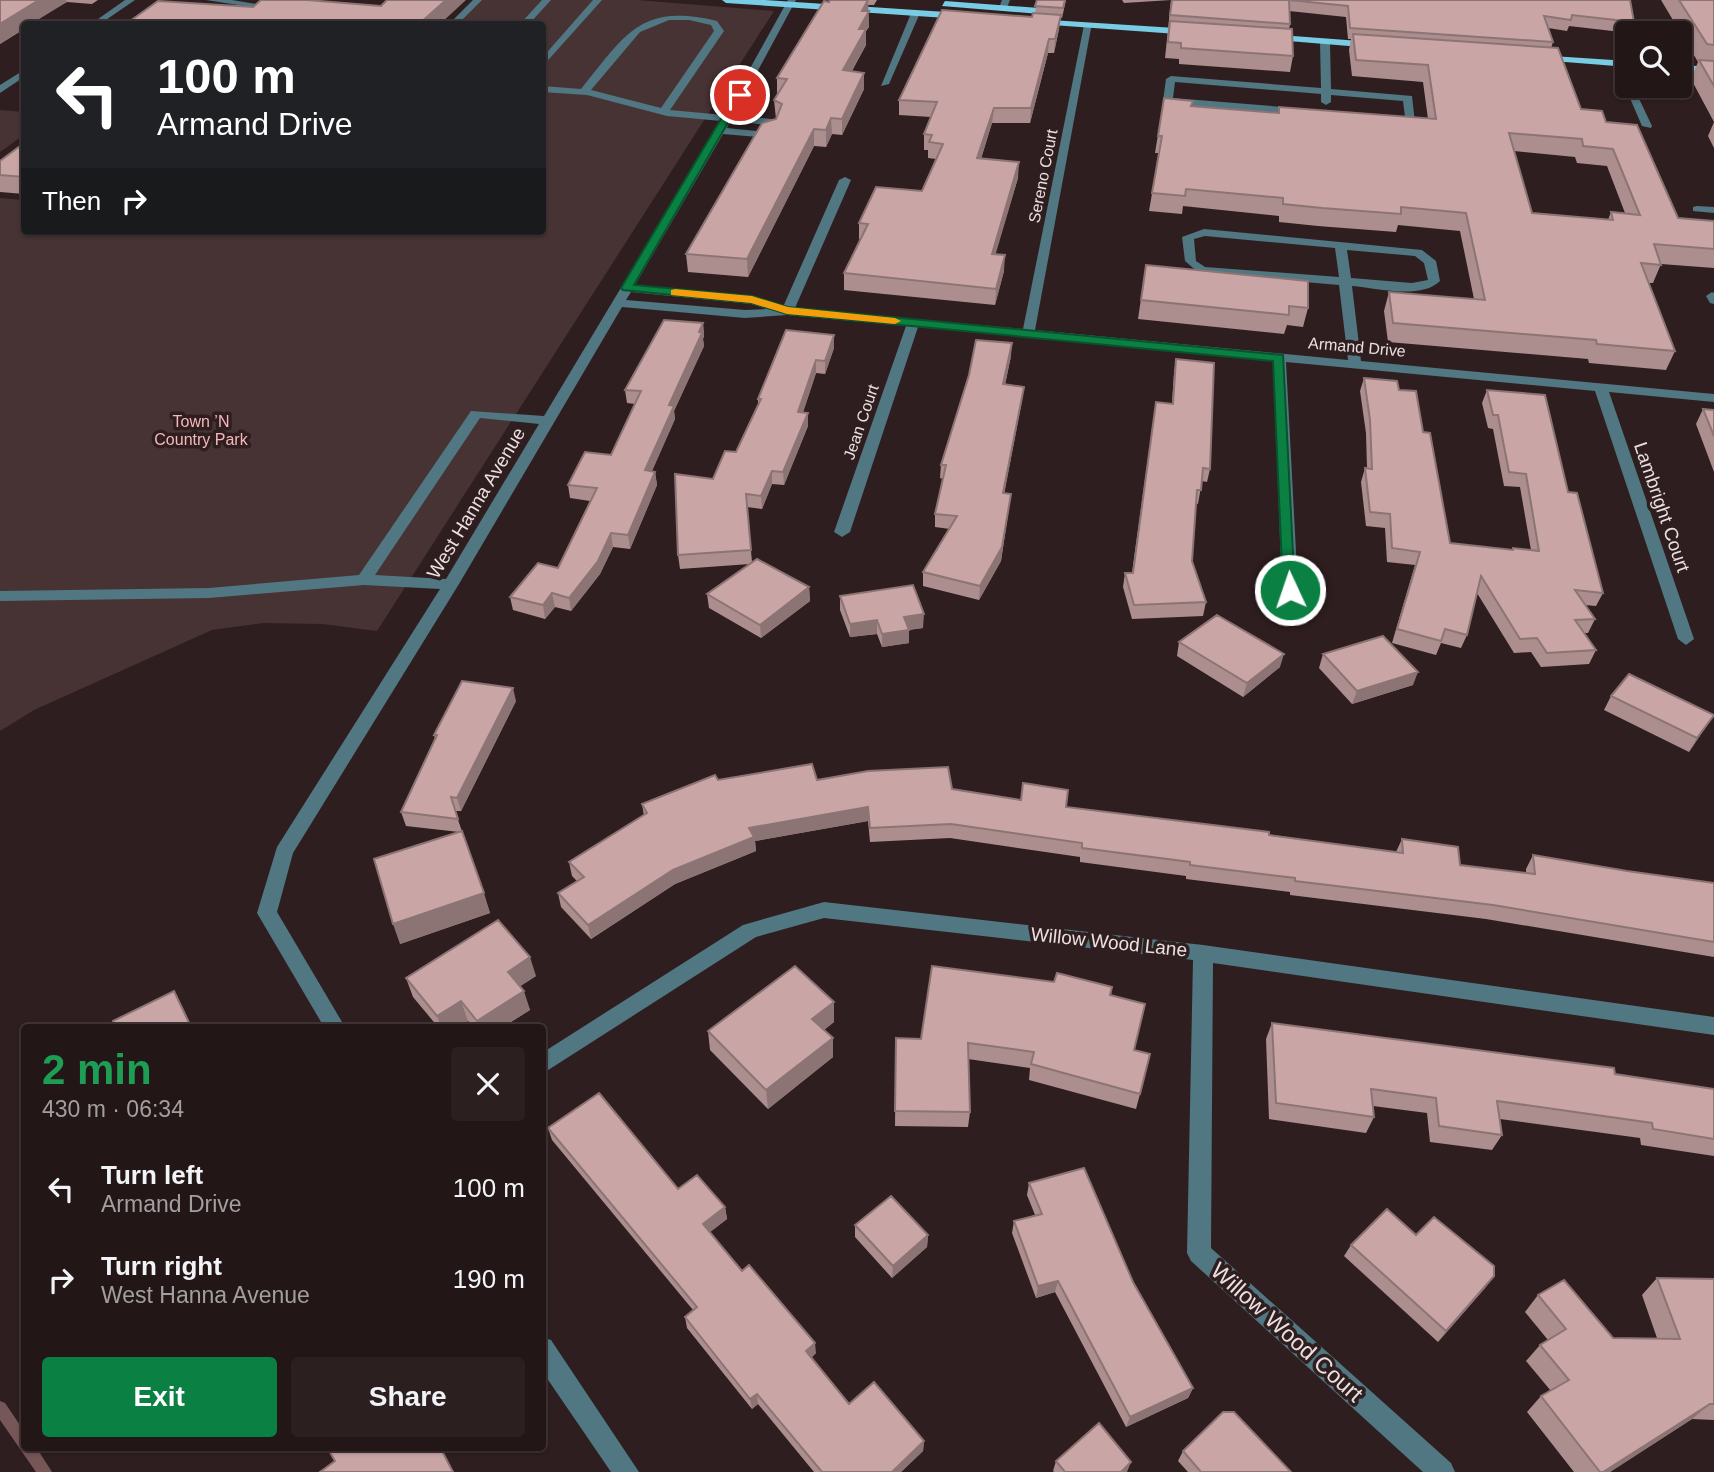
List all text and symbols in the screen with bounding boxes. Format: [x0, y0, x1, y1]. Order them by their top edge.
map controls [1615, 21, 1692, 98]
button: search [1615, 21, 1692, 98]
icon: left [42, 49, 133, 140]
text: 100 m [157, 49, 296, 103]
pin [710, 65, 770, 125]
icon: arrive [721, 76, 759, 114]
text: Armand Drive [157, 106, 353, 142]
street label: Sereno Court [1026, 127, 1061, 224]
icon: right [115, 182, 153, 220]
text: Then [42, 186, 101, 216]
street label: Armand Drive [1308, 334, 1407, 360]
street label: Jean Court [840, 382, 882, 462]
park label: Town ’N Country Park [154, 413, 249, 448]
street label: West Hanna Avenue [423, 424, 529, 582]
street label: Lambright Court [1630, 439, 1694, 576]
position arrow [1253, 553, 1327, 627]
street label: Willow Wood Lane [1030, 923, 1188, 961]
text: 2 min [42, 1046, 152, 1093]
button: close [451, 1047, 525, 1121]
text: 430 m · 06:34 [42, 1096, 184, 1122]
text: Turn left [101, 1160, 203, 1190]
icon: left [42, 1170, 80, 1208]
text: 100 m [453, 1173, 525, 1203]
text: Armand Drive [101, 1191, 242, 1217]
text: Turn right [101, 1251, 222, 1281]
street label: Willow Wood Court [1206, 1257, 1369, 1407]
icon: right [42, 1261, 80, 1299]
text: 190 m [453, 1264, 525, 1294]
text: West Hanna Avenue [101, 1282, 310, 1308]
button: Exit [42, 1357, 277, 1437]
button: Share [291, 1357, 525, 1437]

